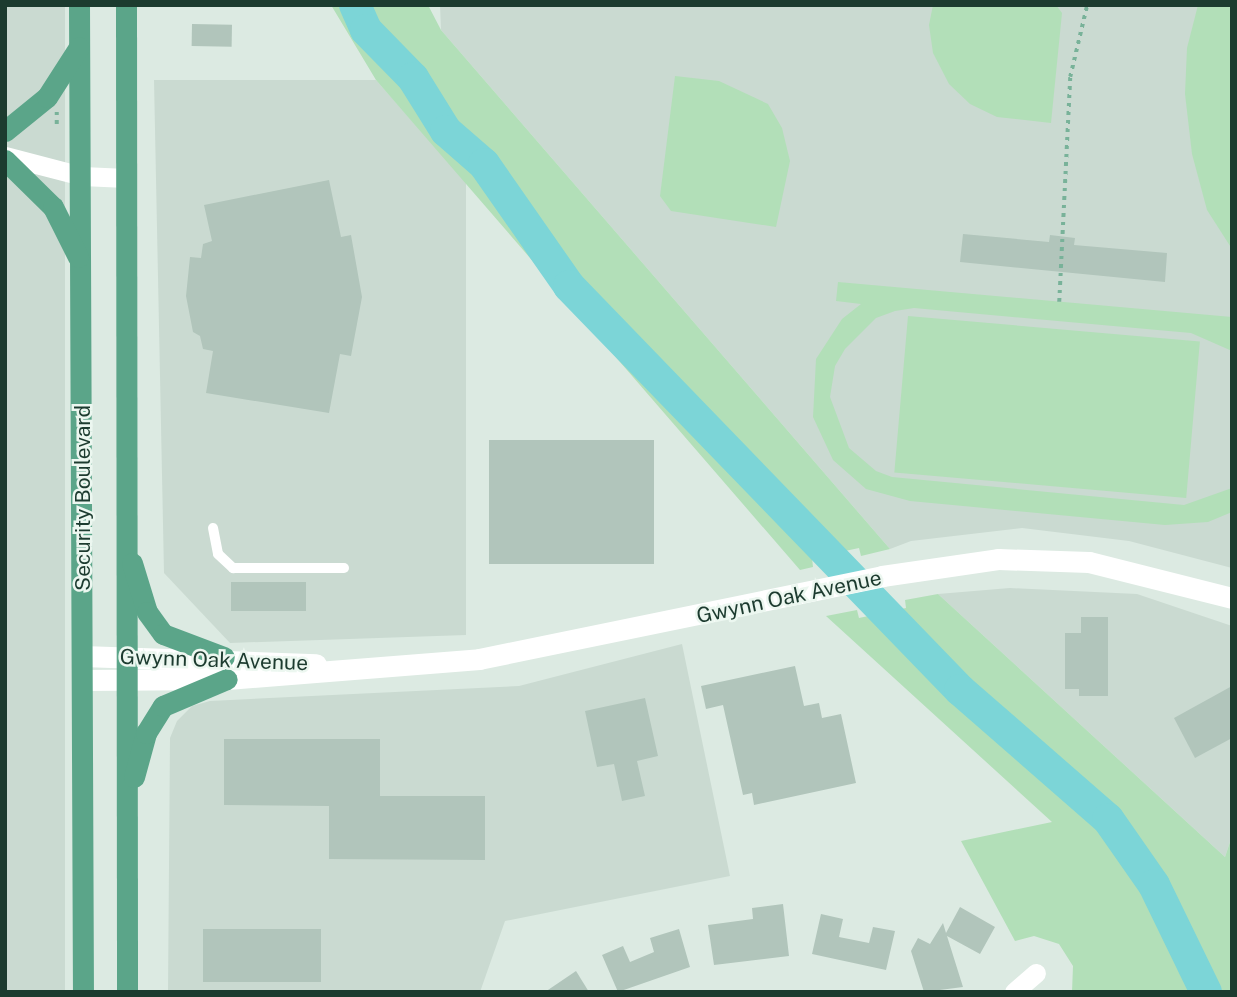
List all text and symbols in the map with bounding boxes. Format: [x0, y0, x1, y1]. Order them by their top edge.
street label: Security Boulevard [70, 405, 96, 591]
street label: Gwynn Oak Avenue [694, 565, 884, 629]
street label: Gwynn Oak Avenue [119, 644, 309, 676]

